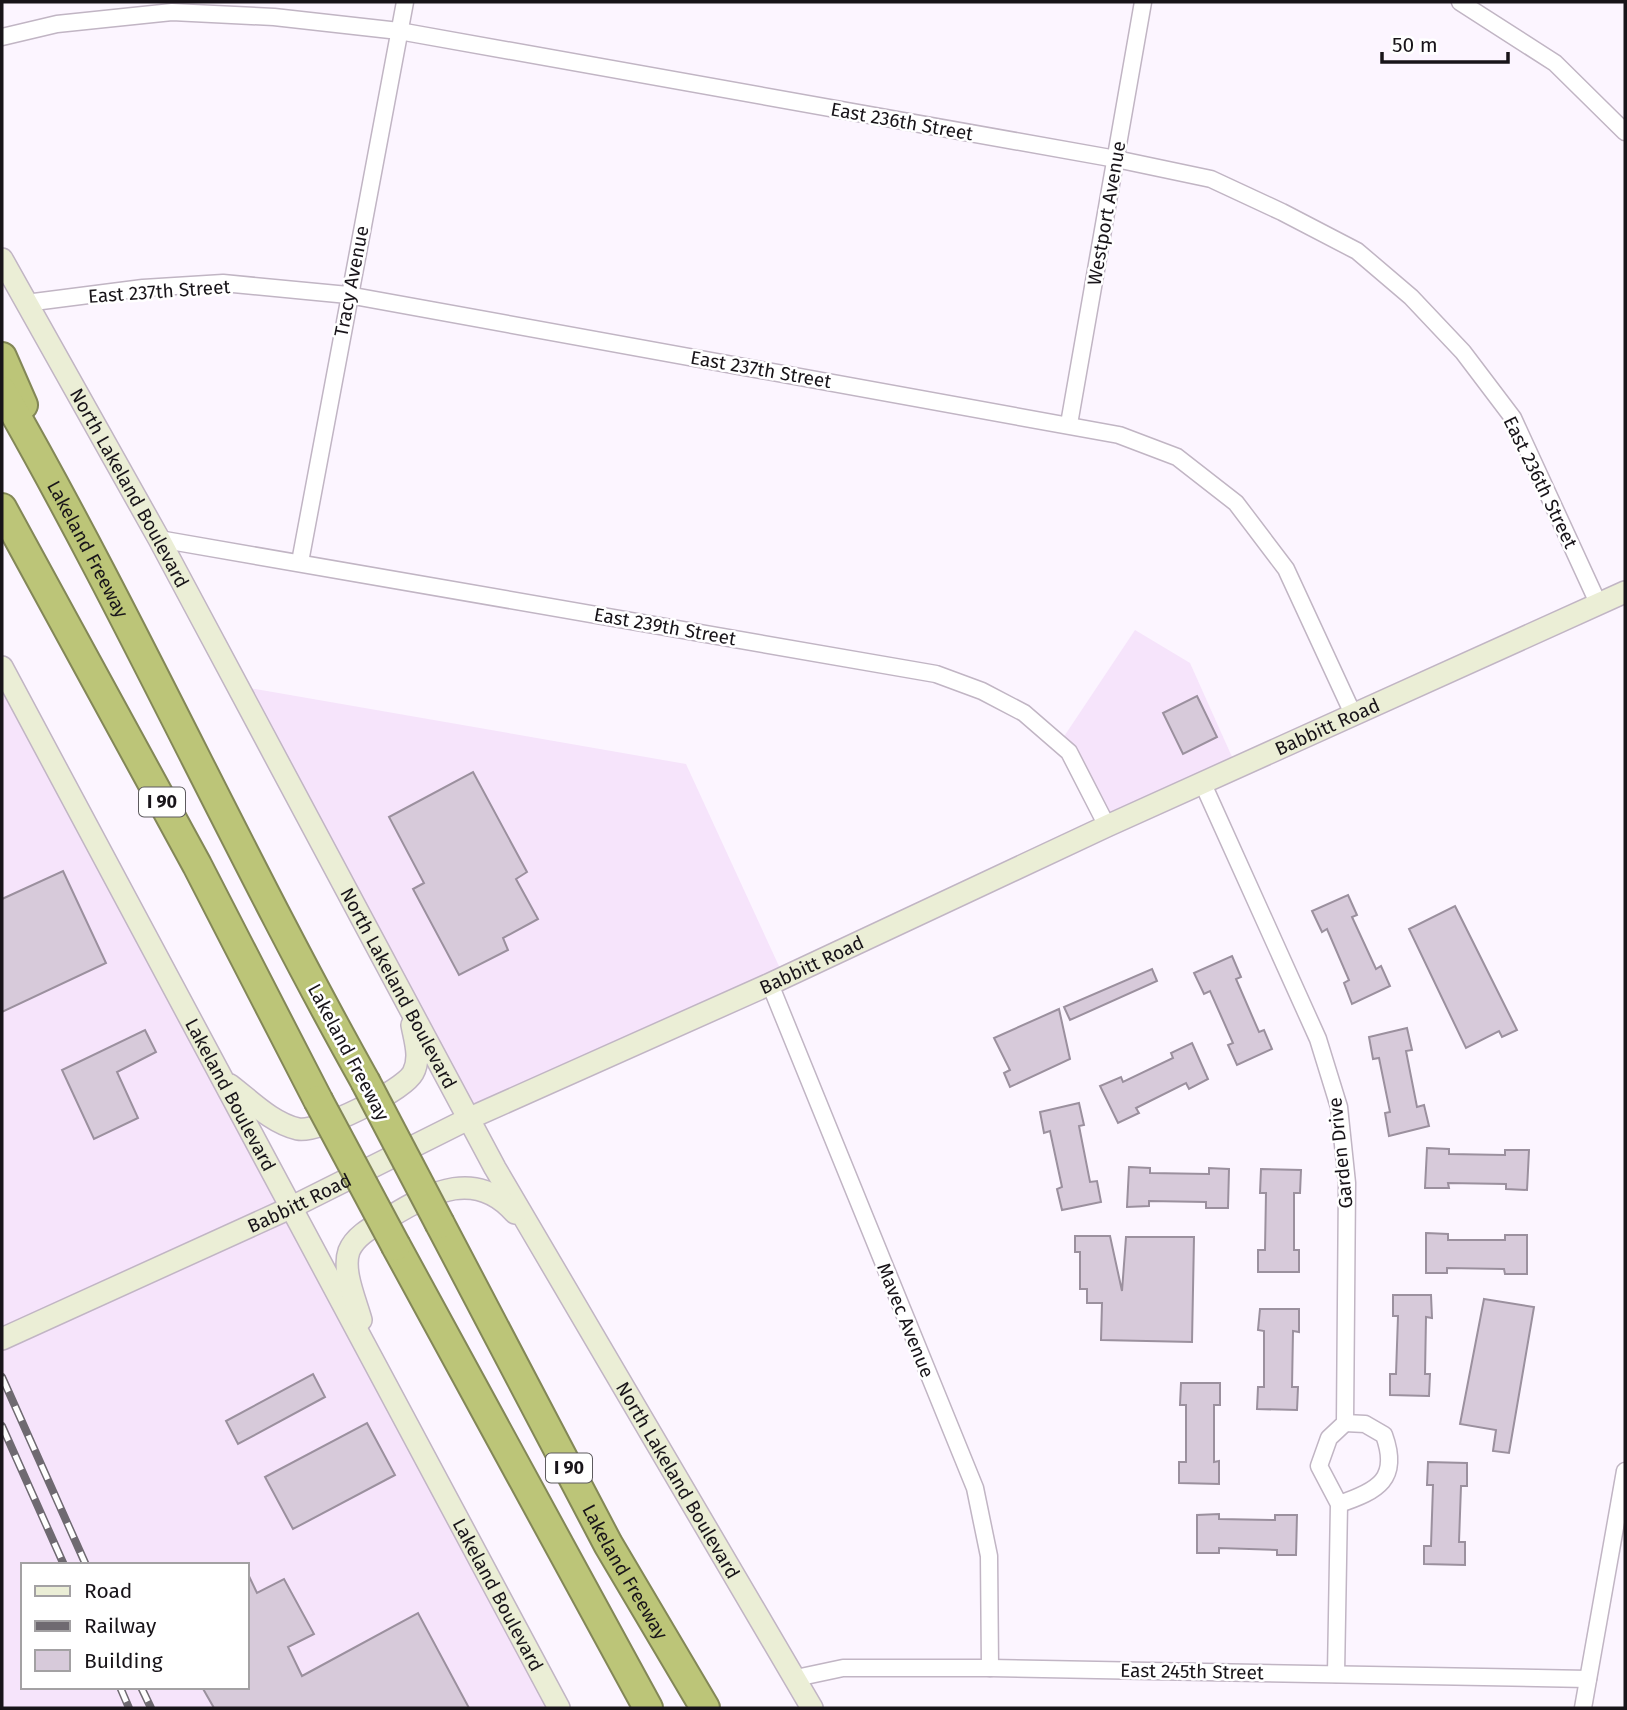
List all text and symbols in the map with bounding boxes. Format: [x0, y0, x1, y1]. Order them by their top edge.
scale bar [1382, 21, 1508, 65]
text: 50 m [1392, 32, 1438, 58]
street label: East 236th Street [829, 98, 975, 145]
street label: Westport Avenue [1082, 139, 1131, 287]
street label: Tracy Avenue [329, 224, 374, 339]
street label: East 237th Street [87, 275, 231, 308]
street label: East 237th Street [689, 346, 833, 393]
street label: North Lakeland Boulevard [65, 384, 194, 592]
street label: East 236th Street [1499, 412, 1583, 552]
street label: Lakeland Freeway [42, 477, 134, 622]
street label: East 239th Street [592, 603, 738, 650]
street label: Babbitt Road [1271, 693, 1383, 761]
road number: I 90 [139, 788, 185, 816]
street label: North Lakeland Boulevard [335, 884, 461, 1093]
street label: Babbitt Road [756, 931, 867, 999]
street label: Lakeland Freeway [303, 980, 395, 1125]
street label: Lakeland Boulevard [180, 1015, 281, 1175]
street label: Garden Drive [1323, 1096, 1358, 1210]
street label: Babbitt Road [244, 1168, 355, 1238]
street label: Mavec Avenue [872, 1259, 939, 1381]
street label: North Lakeland Boulevard [611, 1378, 744, 1583]
road number: I 90 [546, 1454, 592, 1483]
street label: Lakeland Freeway [577, 1500, 673, 1644]
street label: Lakeland Boulevard [448, 1514, 548, 1675]
legend [21, 1563, 248, 1689]
text: Road [84, 1578, 132, 1604]
text: Railway [84, 1613, 157, 1639]
text: Building [84, 1648, 163, 1674]
street label: East 245th Street [1120, 1659, 1264, 1684]

